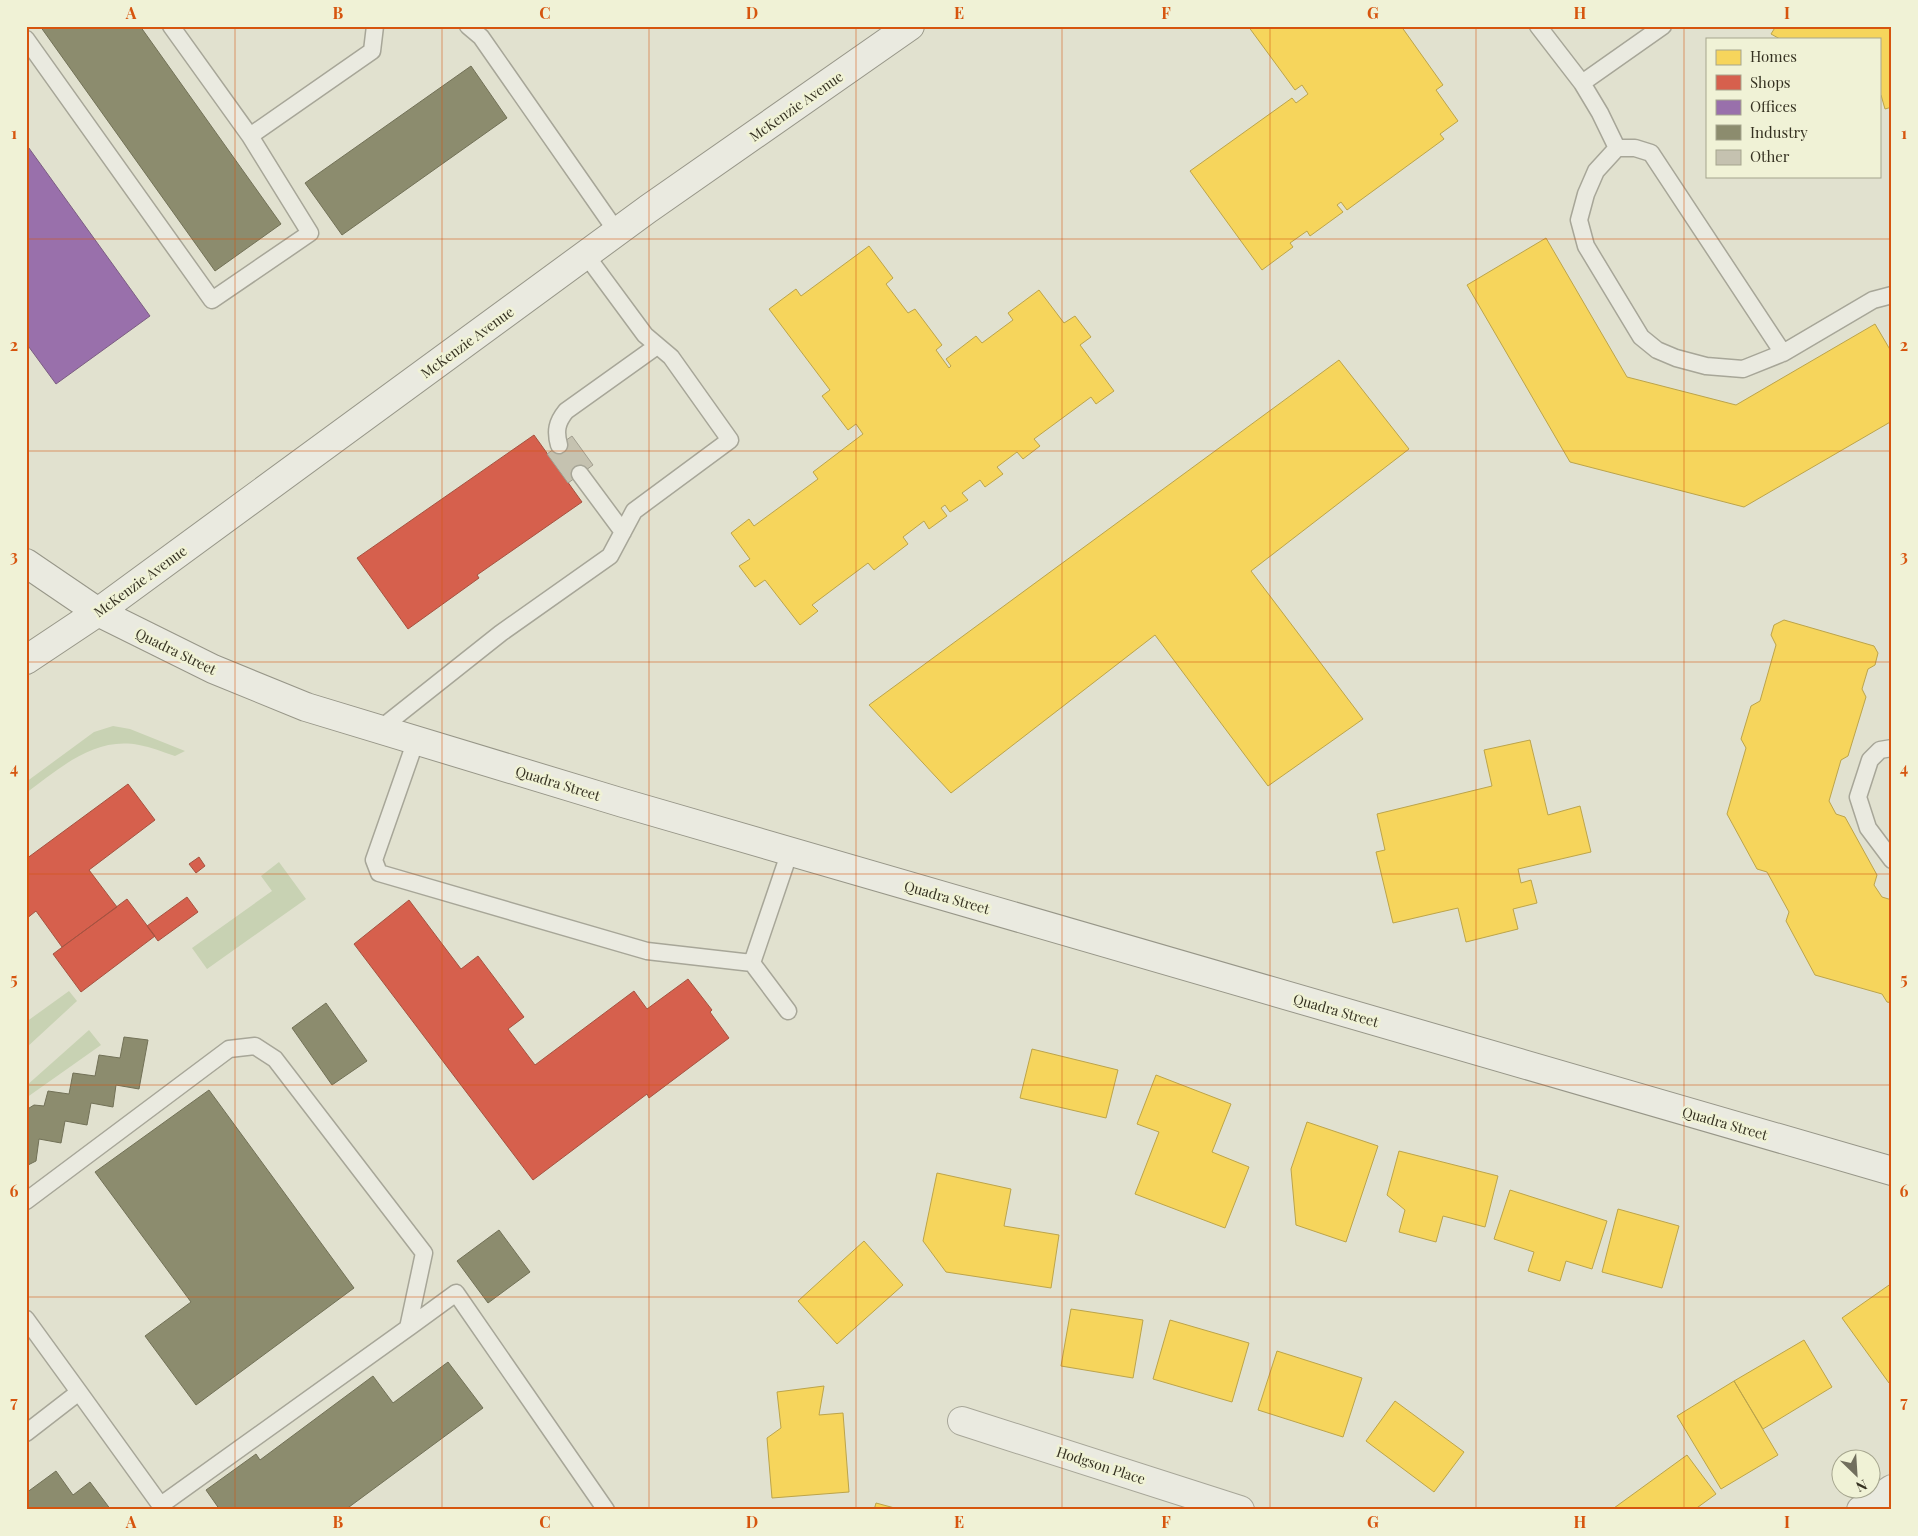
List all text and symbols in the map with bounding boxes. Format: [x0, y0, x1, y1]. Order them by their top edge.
text: A [125, 2, 137, 23]
text: B [333, 2, 344, 23]
text: C [539, 2, 551, 23]
text: D [746, 2, 758, 23]
text: E [954, 2, 964, 23]
text: F [1161, 2, 1171, 23]
text: G [1367, 2, 1379, 23]
text: H [1574, 2, 1587, 23]
text: I [1784, 2, 1790, 23]
legend [1706, 38, 1880, 178]
text: Homes [1750, 46, 1797, 66]
street label: McKenzie Avenue [745, 67, 847, 145]
text: Shops [1750, 72, 1791, 92]
text: Offices [1750, 96, 1797, 116]
text: 1 [11, 122, 17, 143]
text: Industry [1750, 122, 1808, 142]
text: 1 [1901, 122, 1907, 143]
text: Other [1750, 146, 1790, 166]
street label: McKenzie Avenue [417, 302, 517, 382]
text: 2 [10, 334, 18, 355]
text: 2 [1900, 334, 1908, 355]
street label: McKenzie Avenue [90, 541, 190, 621]
text: 3 [10, 545, 18, 566]
text: 3 [1900, 545, 1908, 566]
street label: Quadra Street [132, 623, 221, 679]
text: 4 [10, 757, 18, 778]
text: 4 [1900, 757, 1908, 778]
street label: Quadra Street [513, 761, 604, 805]
street label: Quadra Street [902, 876, 993, 919]
text: 5 [10, 968, 18, 989]
text: 5 [1900, 968, 1908, 989]
street label: Quadra Street [1291, 989, 1382, 1032]
street label: Quadra Street [1680, 1102, 1771, 1145]
text: 6 [10, 1180, 19, 1201]
text: 6 [1900, 1180, 1909, 1201]
text: 7 [10, 1391, 18, 1412]
text: 7 [1900, 1391, 1908, 1412]
street label: Hodgson Place [1054, 1442, 1148, 1488]
north arrow [1830, 1448, 1880, 1498]
text: N [1853, 1475, 1870, 1497]
text: A [125, 1511, 137, 1532]
text: B [333, 1511, 344, 1532]
text: C [539, 1511, 551, 1532]
text: D [746, 1511, 758, 1532]
text: E [954, 1511, 964, 1532]
text: F [1161, 1511, 1171, 1532]
text: G [1367, 1511, 1379, 1532]
text: H [1574, 1511, 1587, 1532]
text: I [1784, 1511, 1790, 1532]

